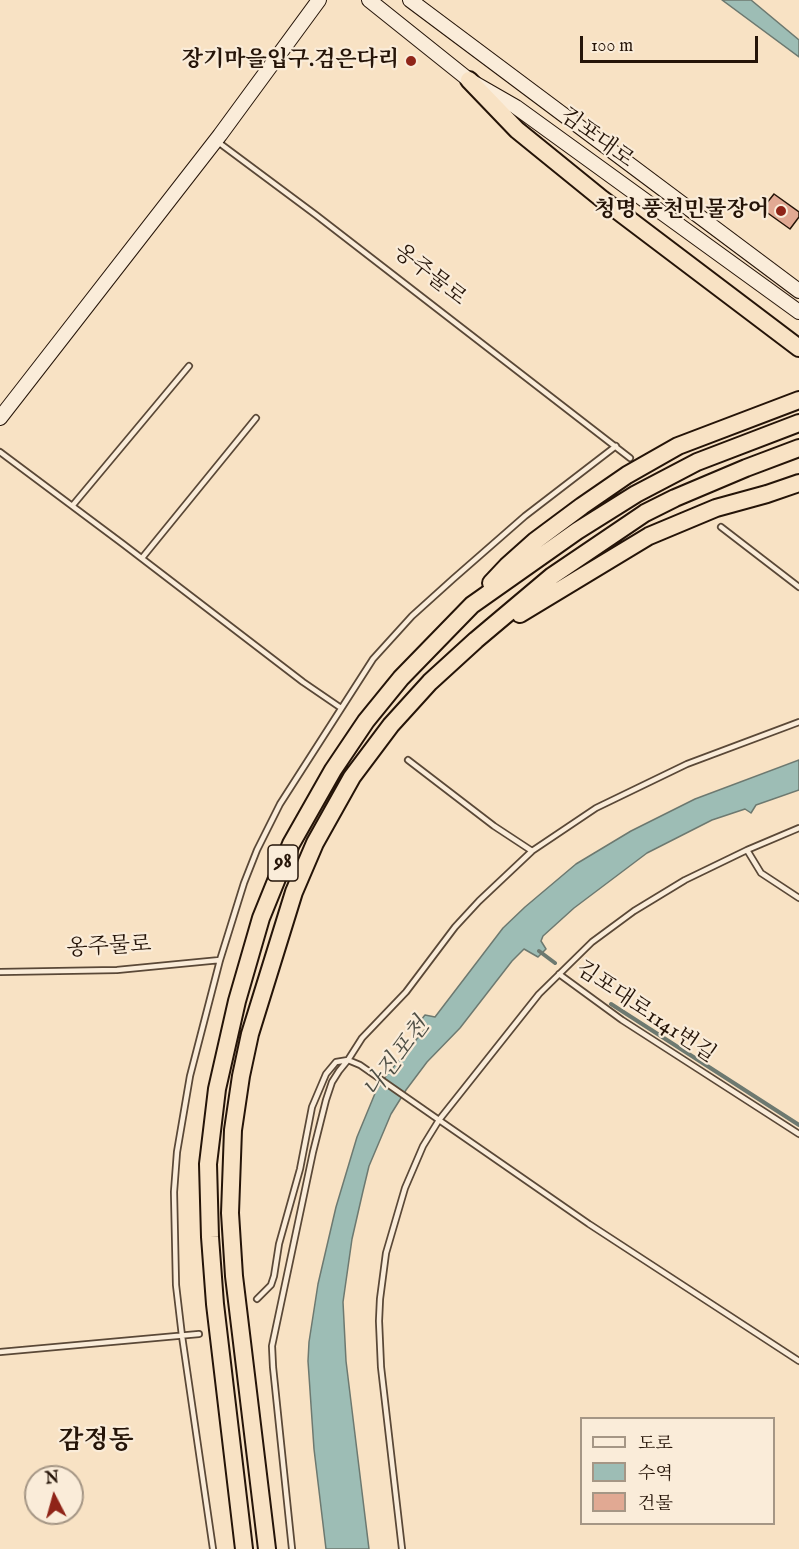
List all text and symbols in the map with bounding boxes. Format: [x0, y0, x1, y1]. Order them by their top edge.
scale bar [583, 24, 762, 62]
text: 100 m [591, 35, 633, 58]
place label: 장기마을입구.검은다리 [182, 48, 399, 74]
marker: 장기마을입구.검은다리 [404, 54, 418, 68]
street label: 김포대로 [554, 103, 638, 175]
place label: 청명 풍천민물장어 [594, 198, 769, 224]
marker: 청명 풍천민물장어 [774, 204, 788, 218]
street label: 옹주물로 [387, 239, 471, 313]
road number: 98 [268, 845, 298, 881]
street label: 옹주물로 [66, 933, 152, 963]
street label: 김포대로1141번길 [570, 957, 720, 1069]
water label: 나진포천 [359, 1013, 437, 1105]
legend [580, 1417, 775, 1525]
district label: 감정동 [58, 1427, 134, 1459]
text: 도로 [638, 1433, 673, 1456]
text: 수역 [638, 1463, 673, 1486]
north arrow [24, 1465, 84, 1525]
text: N [44, 1468, 60, 1490]
text: 건물 [638, 1493, 673, 1516]

